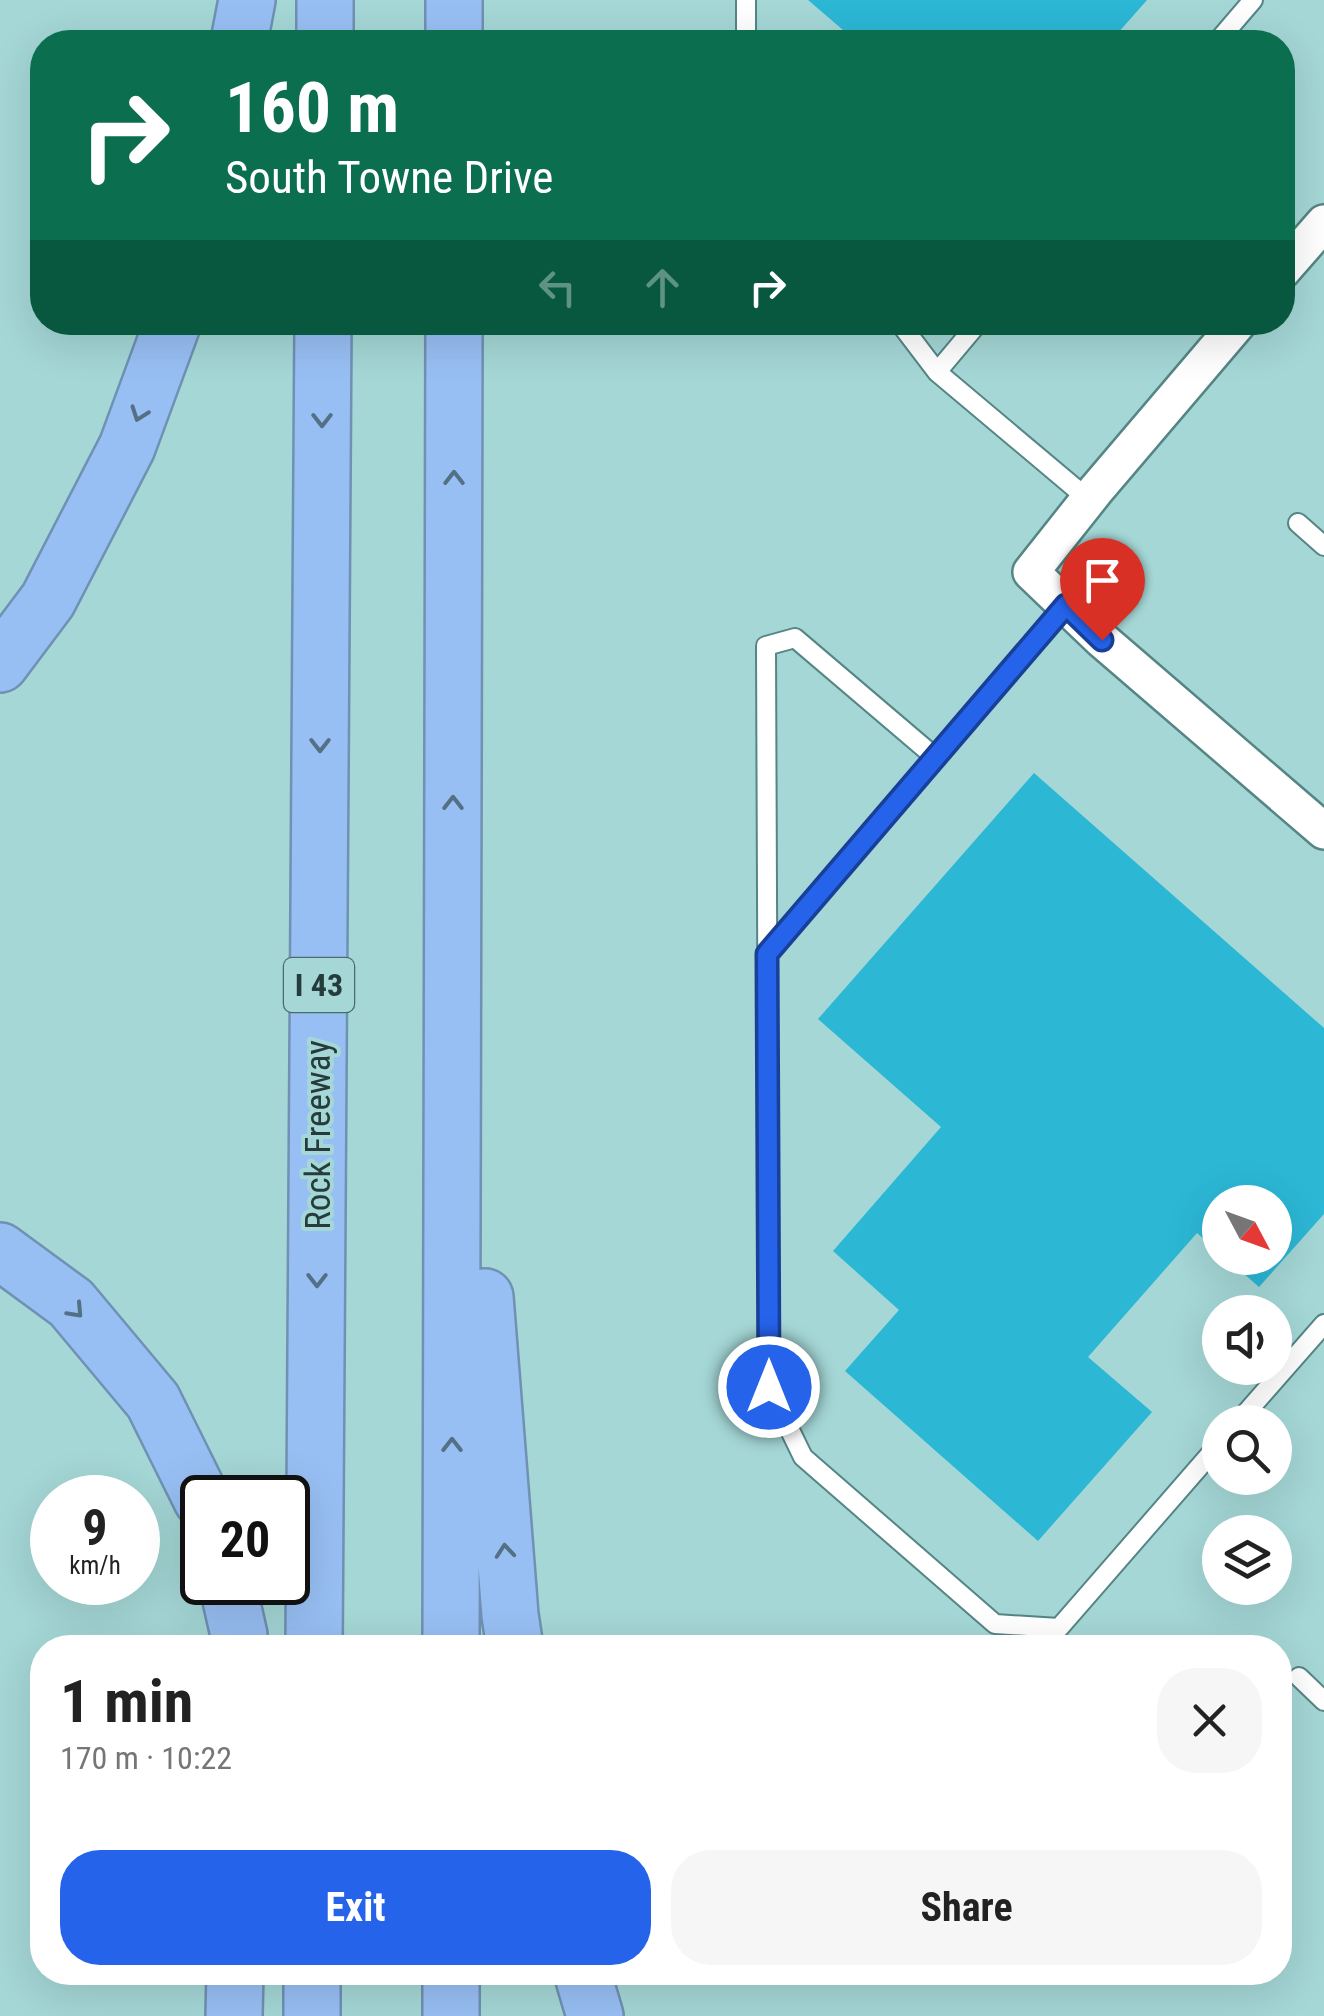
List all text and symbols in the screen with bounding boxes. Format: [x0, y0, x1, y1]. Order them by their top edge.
text: 160 m [225, 67, 399, 149]
icon: right [60, 70, 190, 200]
text: South Towne Drive [225, 151, 553, 204]
icon: left [530, 260, 585, 315]
icon: ahead [635, 260, 690, 315]
icon: right [740, 260, 795, 315]
one-way arrow [131, 404, 151, 422]
one-way arrow [311, 412, 333, 428]
one-way arrow [443, 469, 465, 484]
pin [1060, 538, 1145, 641]
icon: arrive [1075, 553, 1130, 608]
one-way arrow [309, 738, 331, 753]
one-way arrow [442, 794, 464, 810]
road number: I 43 [284, 958, 354, 1012]
street label: Rock Freeway [298, 1040, 339, 1230]
north arrow [1202, 1185, 1292, 1275]
map controls [1202, 1185, 1292, 1605]
one-way arrow [306, 1272, 328, 1288]
button: sound [1202, 1295, 1292, 1385]
one-way arrow [64, 1299, 82, 1318]
position arrow [717, 1335, 821, 1439]
button: search [1202, 1405, 1292, 1495]
one-way arrow [441, 1437, 463, 1452]
speed limit sign: 20 [180, 1475, 310, 1605]
text: 9 [82, 1499, 108, 1557]
button: layers [1202, 1515, 1292, 1605]
one-way arrow [495, 1542, 516, 1558]
text: km/h [69, 1551, 121, 1580]
text: 1 min [60, 1666, 193, 1737]
button: close [1157, 1668, 1262, 1773]
text: 170 m · 10:22 [60, 1739, 232, 1777]
button: Exit [60, 1850, 651, 1965]
button: Share [671, 1850, 1262, 1965]

